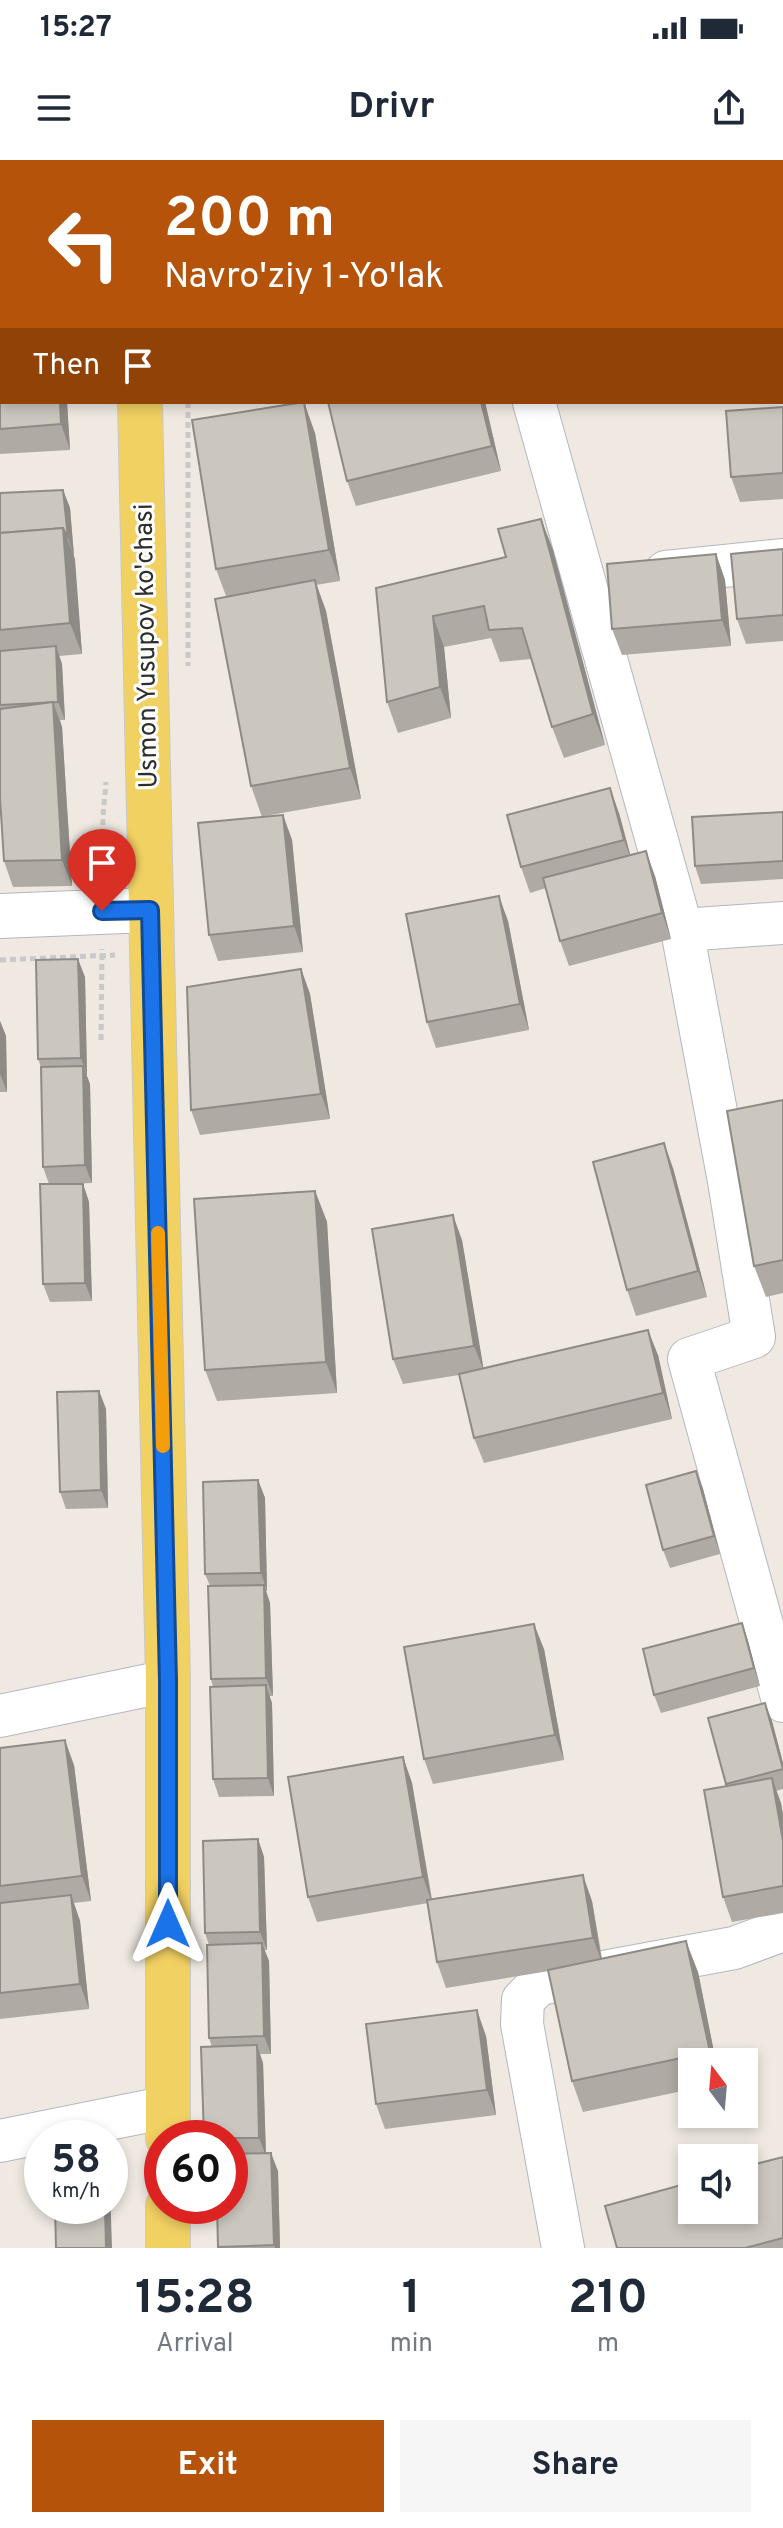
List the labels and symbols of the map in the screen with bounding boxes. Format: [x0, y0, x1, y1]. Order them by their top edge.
street label: Usmon Yusupov ko'chasi [129, 503, 166, 789]
pin [68, 829, 136, 911]
position arrow [126, 1882, 210, 1966]
north arrow [678, 2048, 758, 2128]
speed limit sign: 60 [144, 2120, 248, 2224]

